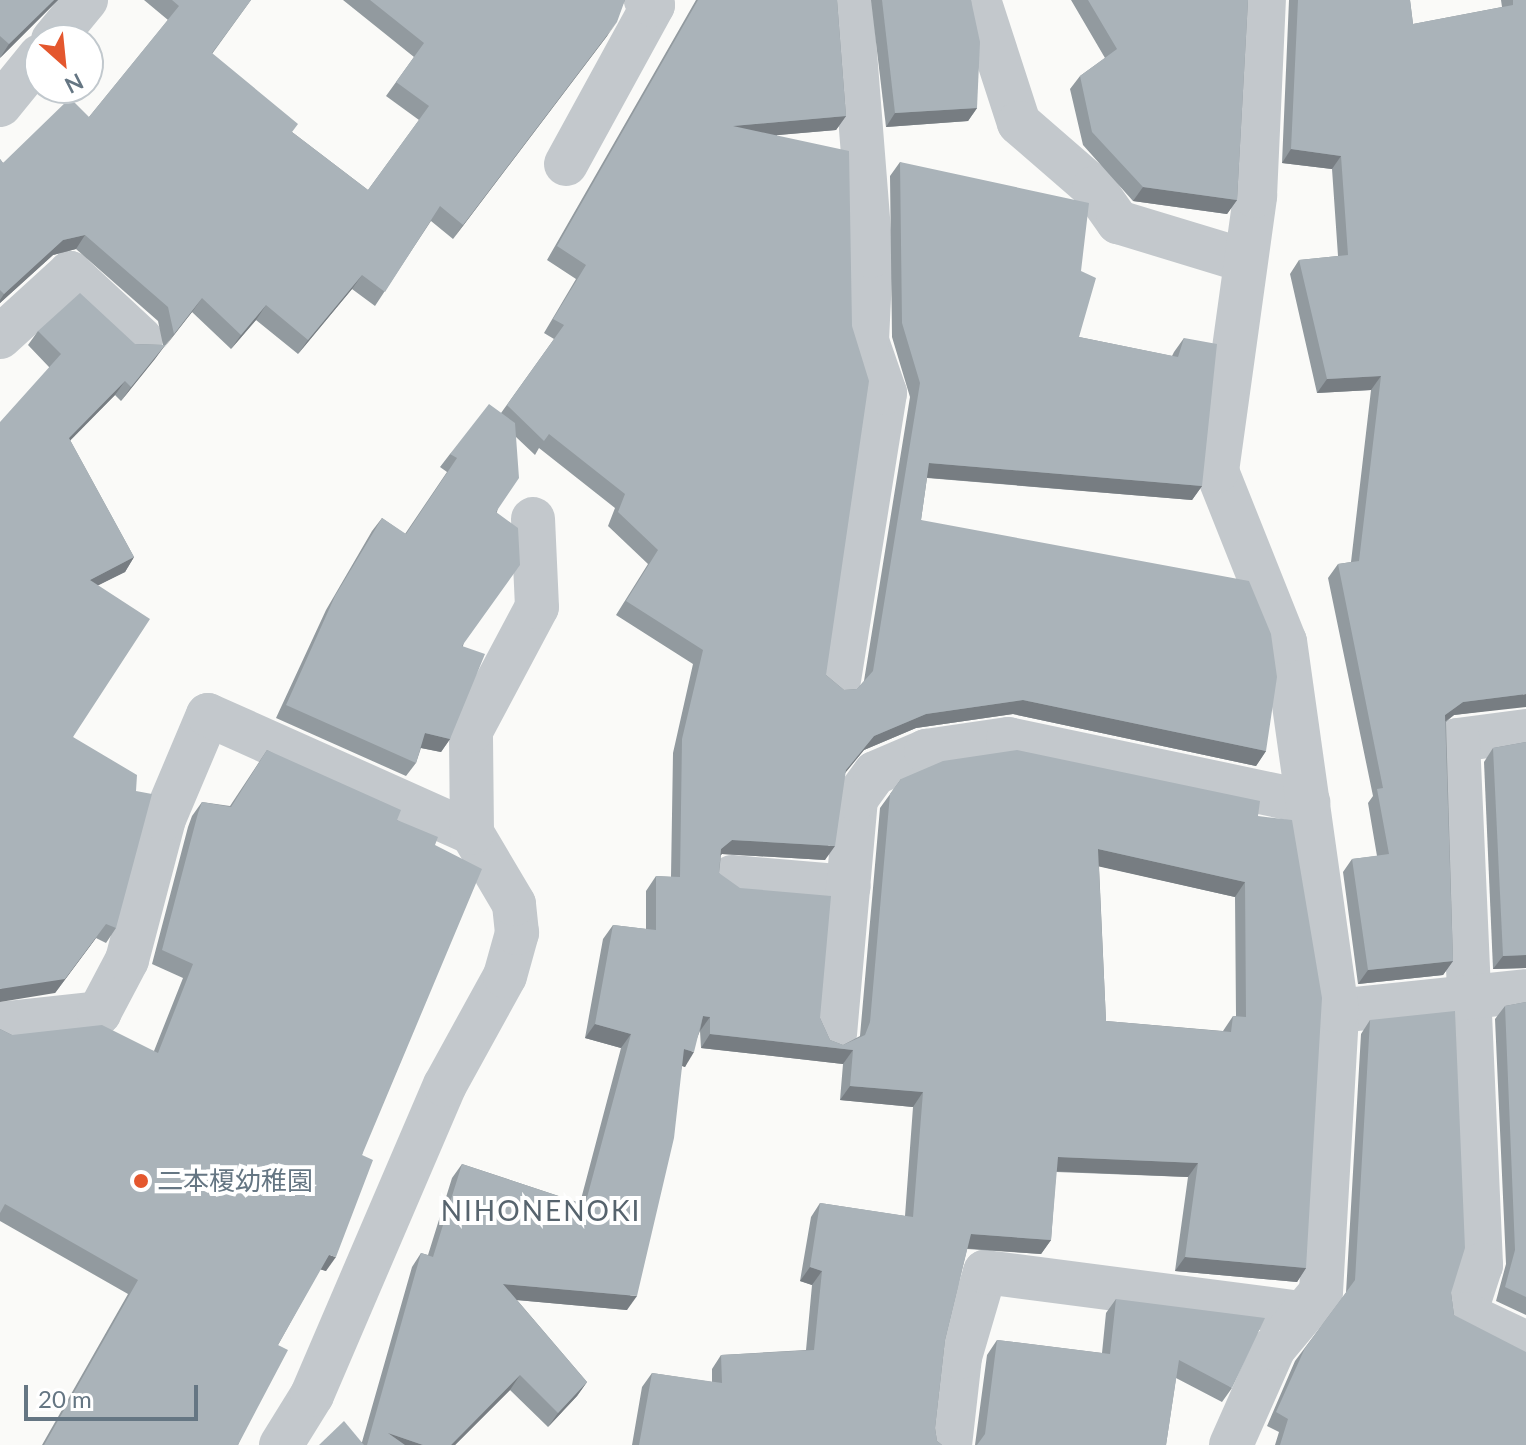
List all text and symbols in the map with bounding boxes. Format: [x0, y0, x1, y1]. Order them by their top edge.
north arrow [24, 24, 104, 104]
text: N [61, 68, 88, 100]
place label: 二本榎幼稚園 [157, 1165, 313, 1197]
marker: 二本榎幼稚園 [132, 1172, 150, 1190]
district label: NIHONENOKI [441, 1193, 641, 1227]
scale bar [28, 1369, 202, 1419]
text: 20 m [38, 1384, 92, 1413]

